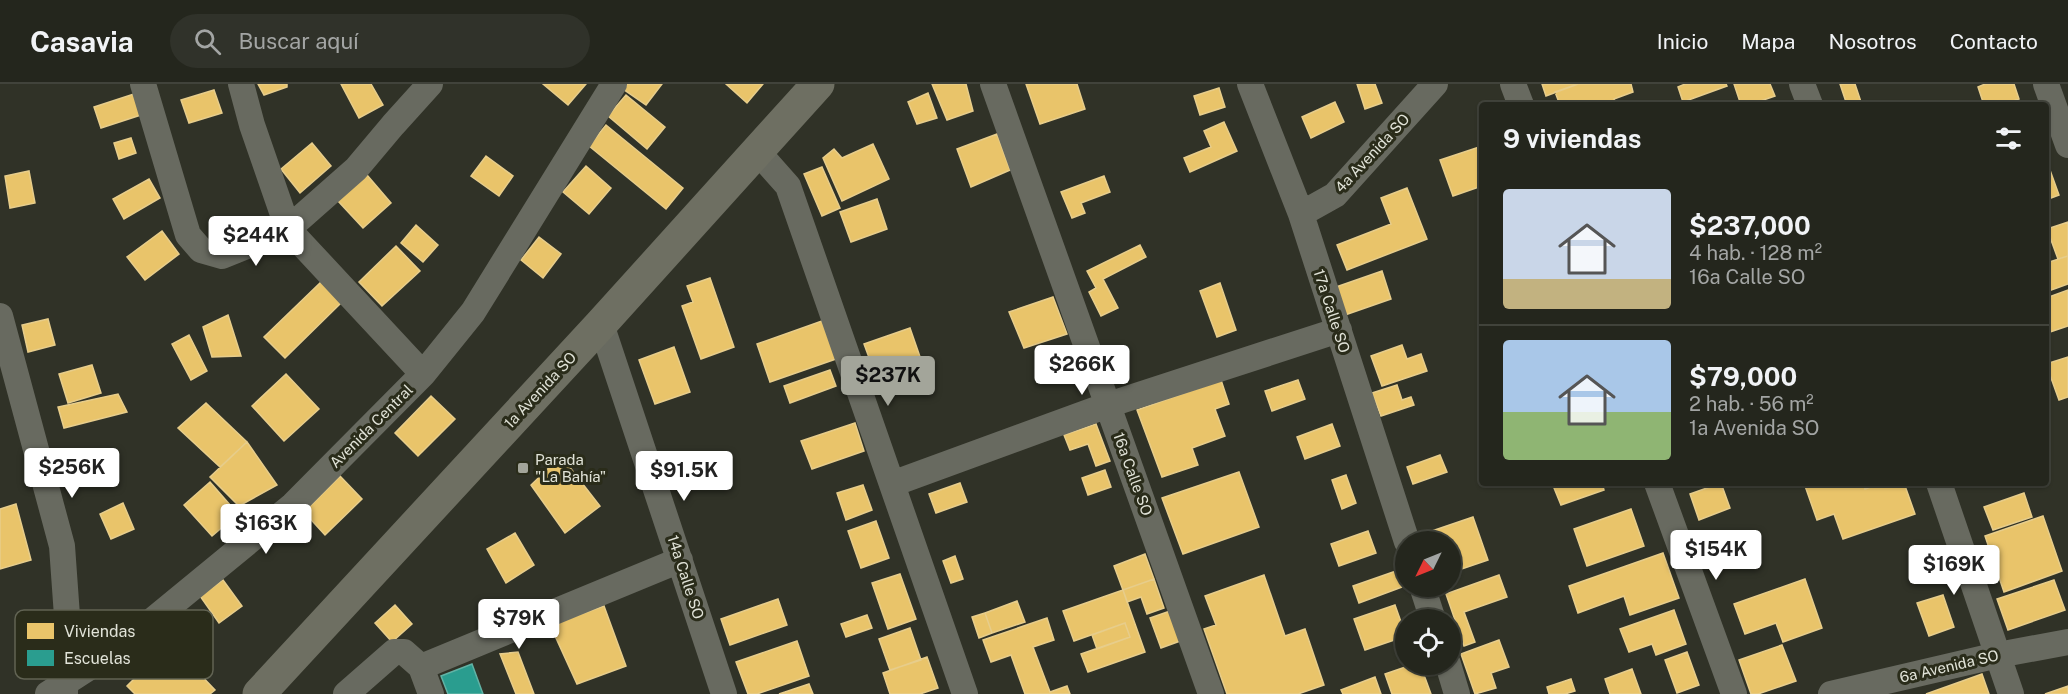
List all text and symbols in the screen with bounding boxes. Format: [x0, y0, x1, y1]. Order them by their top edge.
search box [170, 14, 590, 68]
text: Casavia [30, 25, 134, 58]
icon: search [191, 25, 224, 58]
text: Buscar aquí [239, 28, 359, 54]
text: Inicio [1657, 29, 1708, 54]
text: Mapa [1741, 29, 1795, 54]
text: Nosotros [1828, 29, 1917, 54]
text: Contacto [1950, 29, 2038, 54]
street label: 4a Avenida SO [1331, 110, 1413, 196]
icon: filters [1992, 122, 2025, 155]
text: 9 viviendas [1503, 123, 1641, 154]
text: $237,000 [1689, 210, 1811, 241]
icon: home [1551, 213, 1623, 285]
pin: $244K [214, 216, 298, 267]
text: $244K [223, 223, 289, 247]
text: 4 hab. · 128 m² [1689, 241, 1822, 265]
text: 16a Calle SO [1689, 265, 1805, 289]
street label: 17a Calle SO [1310, 267, 1354, 355]
pin: $266K [1040, 345, 1124, 396]
street label: 1a Avenida SO [500, 348, 580, 432]
text: $266K [1048, 352, 1116, 376]
pin: $237K [846, 356, 930, 407]
text: $79,000 [1689, 361, 1797, 392]
text: $237K [855, 363, 921, 387]
icon: home [1551, 364, 1623, 436]
street label: Avenida Central [326, 381, 416, 471]
text: 2 hab. · 56 m² [1689, 392, 1814, 416]
text: 1a Avenida SO [1689, 416, 1819, 440]
street label: 16a Calle SO [1110, 430, 1156, 518]
pin: $256K [30, 448, 114, 499]
place label: Parada "La Bahía" [535, 451, 606, 485]
pin: $91.5K [635, 451, 733, 502]
text: $256K [38, 455, 106, 479]
text: $91.5K [650, 458, 718, 482]
marker: Parada "La Bahía" [516, 461, 530, 475]
pin: $163K [224, 504, 308, 555]
text: $163K [235, 511, 297, 535]
pin: $154K [1674, 530, 1758, 581]
north arrow [1395, 531, 1461, 597]
map controls [1395, 531, 1461, 675]
street label: 14a Calle SO [664, 533, 708, 621]
text: $154K [1684, 537, 1748, 561]
pin: $169K [1912, 545, 1996, 596]
text: $169K [1923, 552, 1985, 576]
pin: $79K [483, 599, 555, 650]
text: $79K [492, 606, 546, 630]
button: locate [1395, 609, 1461, 675]
legend [15, 610, 213, 679]
text: Viviendas [64, 622, 135, 641]
street label: 6a Avenida SO [1898, 646, 2000, 686]
text: Escuelas [64, 649, 131, 668]

